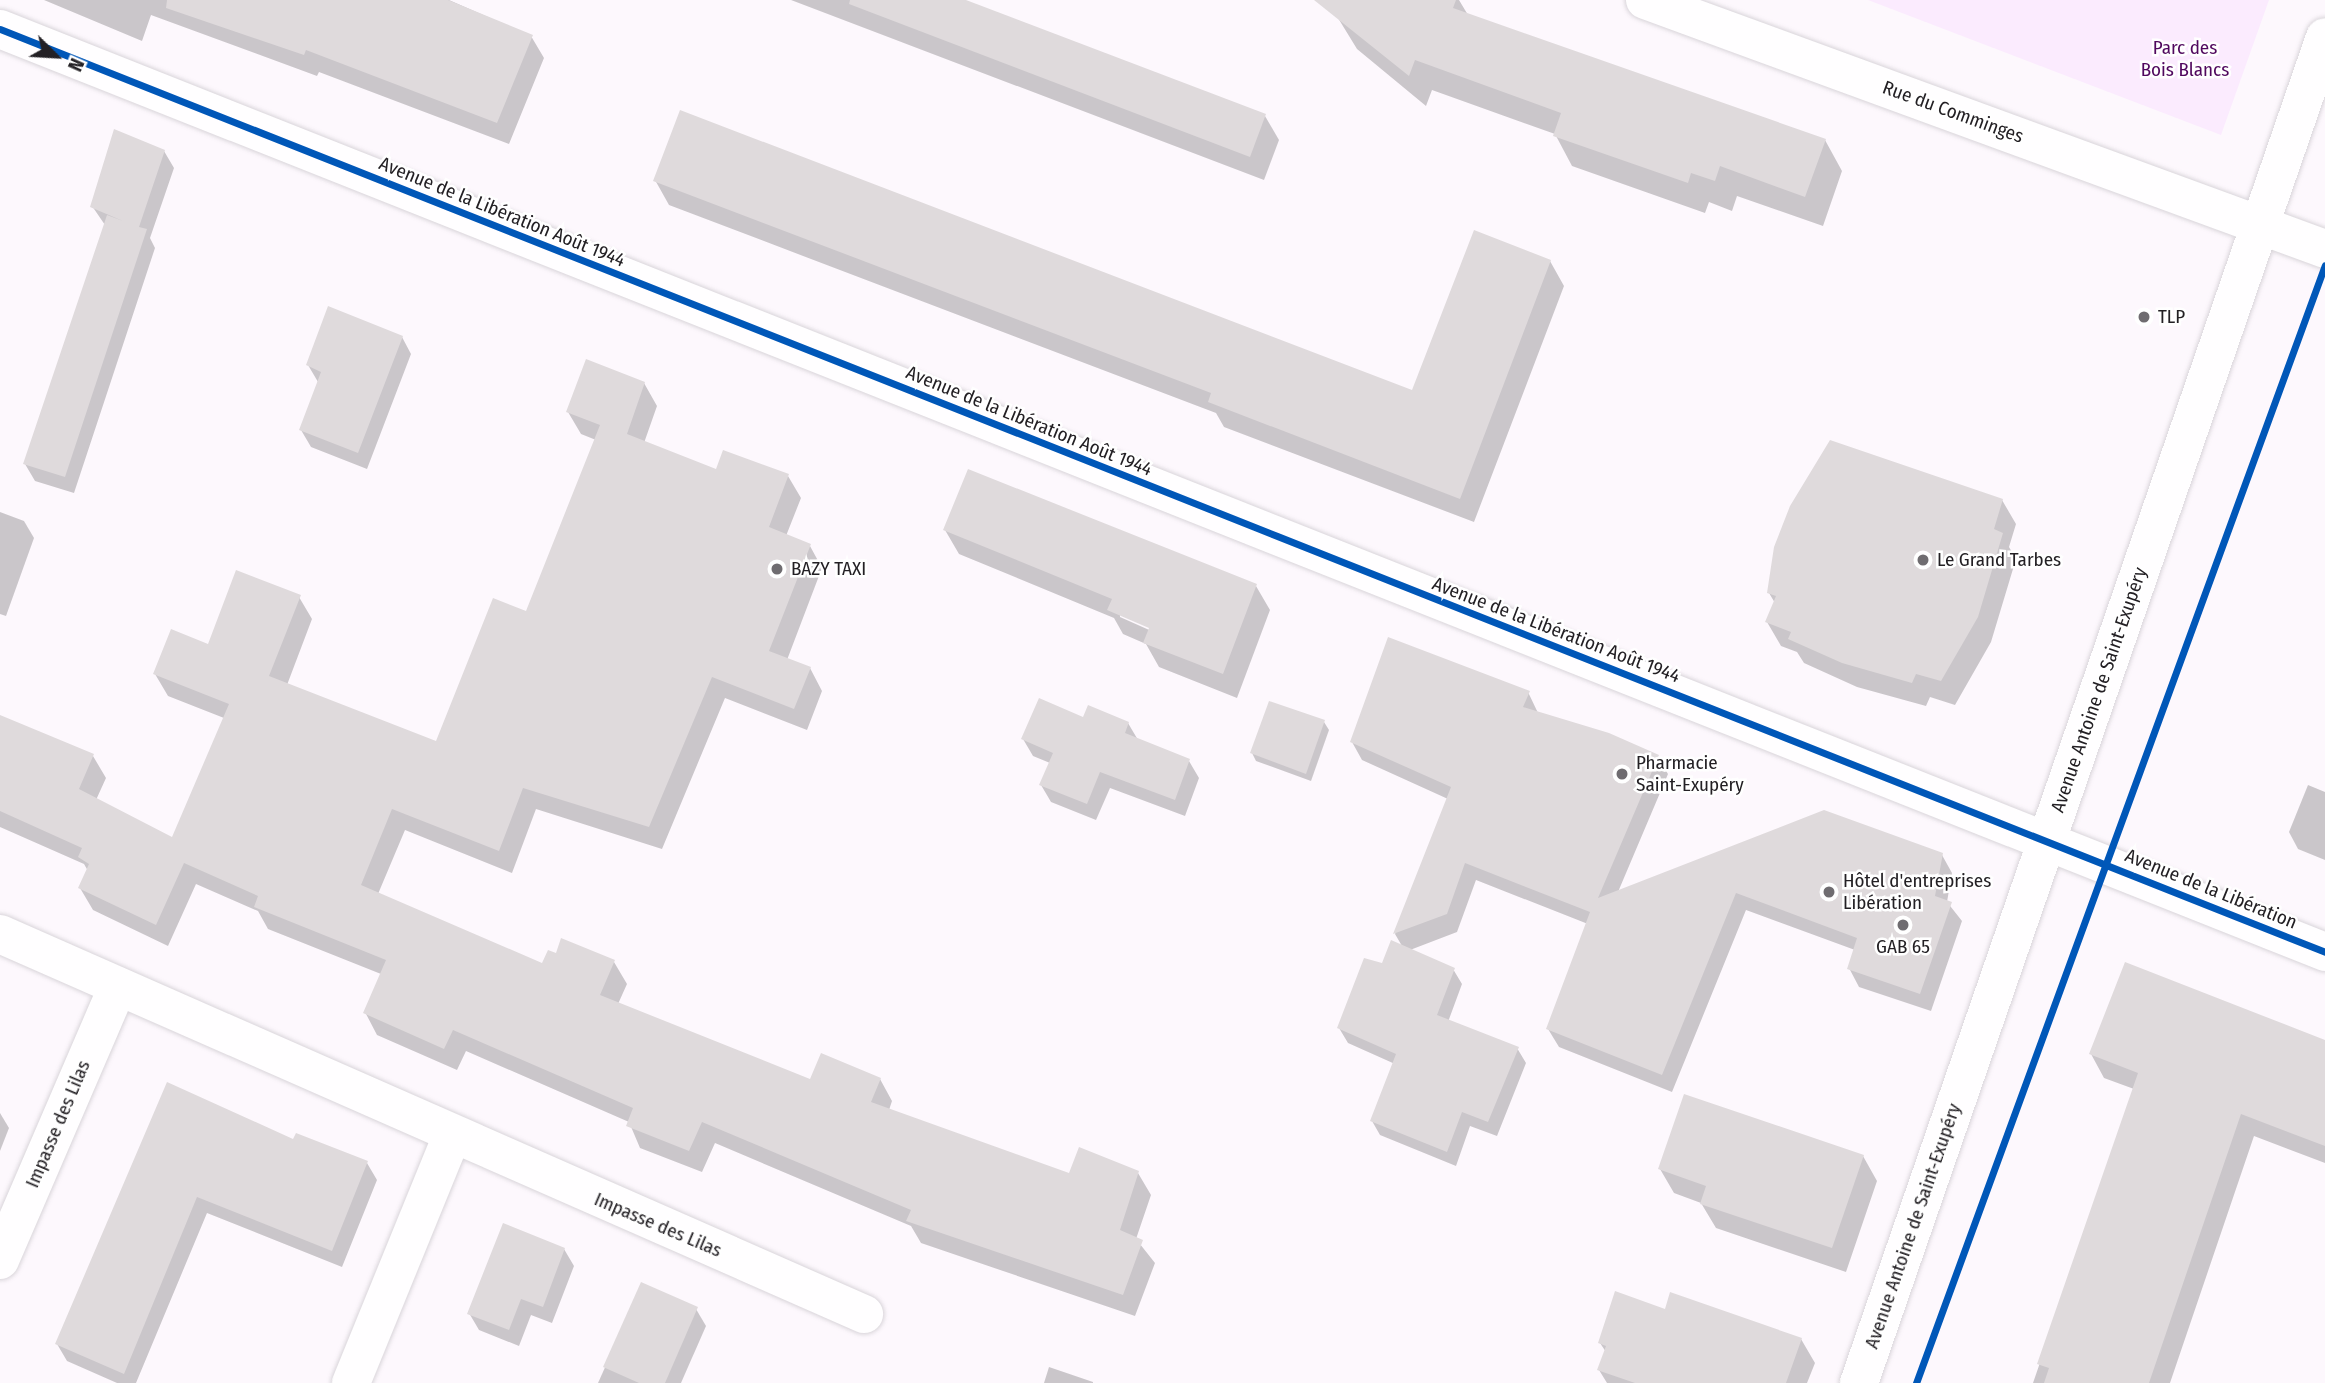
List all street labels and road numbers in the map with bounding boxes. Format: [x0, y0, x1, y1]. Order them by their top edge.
street label: Rue du Comminges [1879, 76, 2027, 148]
street label: Avenue de la Libération Août 1944 [376, 152, 628, 272]
street label: Avenue de la Libération Août 1944 [903, 361, 1155, 481]
street label: Avenue Antoine de Saint-Exupéry [2046, 564, 2152, 816]
street label: Avenue de la Libération Août 1944 [1429, 572, 1683, 688]
street label: Avenue de la Libération [2122, 844, 2300, 934]
street label: Impasse des Lilas [21, 1057, 95, 1191]
street label: Avenue Antoine de Saint-Exupéry [1860, 1100, 1966, 1352]
street label: Impasse des Lilas [591, 1188, 725, 1262]

